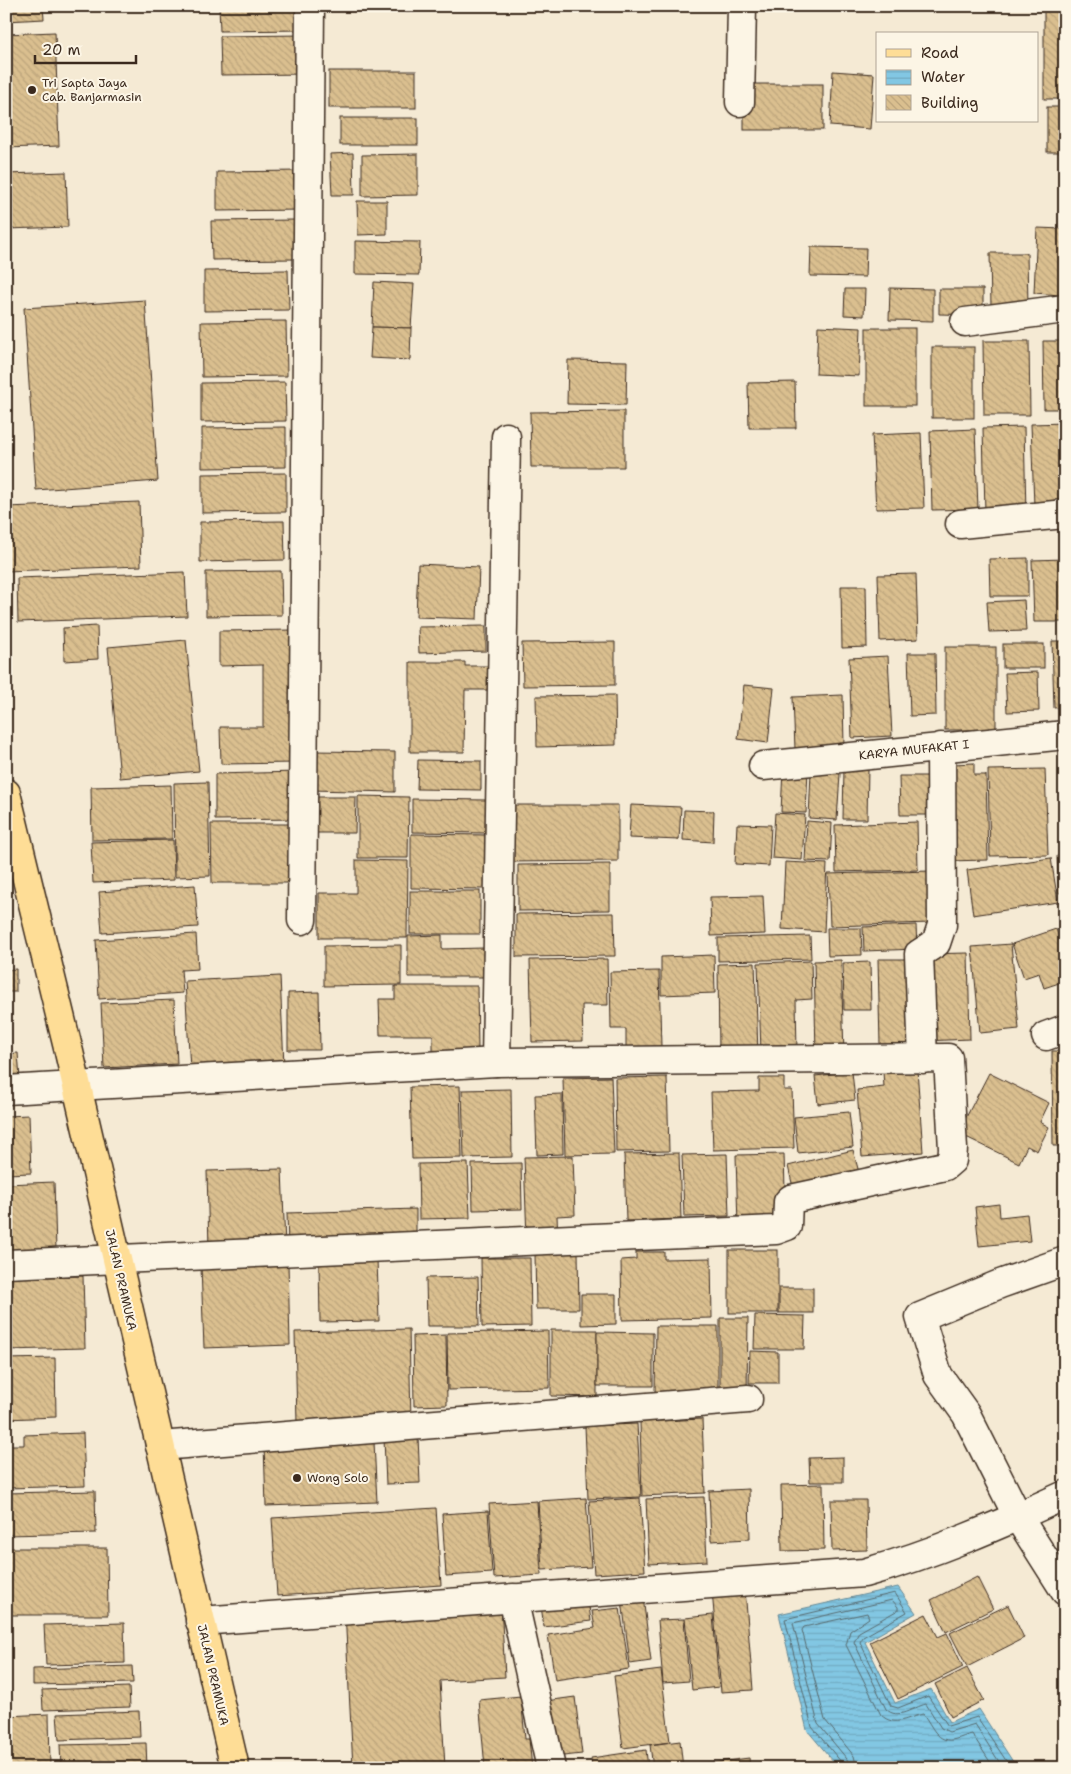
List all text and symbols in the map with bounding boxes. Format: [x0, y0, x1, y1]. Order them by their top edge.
scale bar [35, 32, 136, 64]
legend [876, 32, 1038, 122]
text: 20 m [42, 40, 81, 60]
text: Road [921, 43, 959, 63]
text: Water [921, 67, 965, 87]
place label: Tri Sapta Jaya Cab. Banjarmasin [42, 75, 142, 105]
marker: Tri Sapta Jaya Cab. Banjarmasin [26, 84, 38, 96]
text: Building [921, 93, 978, 113]
street label: KARYA MUFAKAT I [858, 736, 970, 764]
street label: JALAN PRAMUKA [102, 1228, 140, 1332]
place label: Wong Solo [307, 1470, 368, 1486]
marker: Wong Solo [291, 1472, 303, 1484]
street label: JALAN PRAMUKA [194, 1623, 232, 1727]

